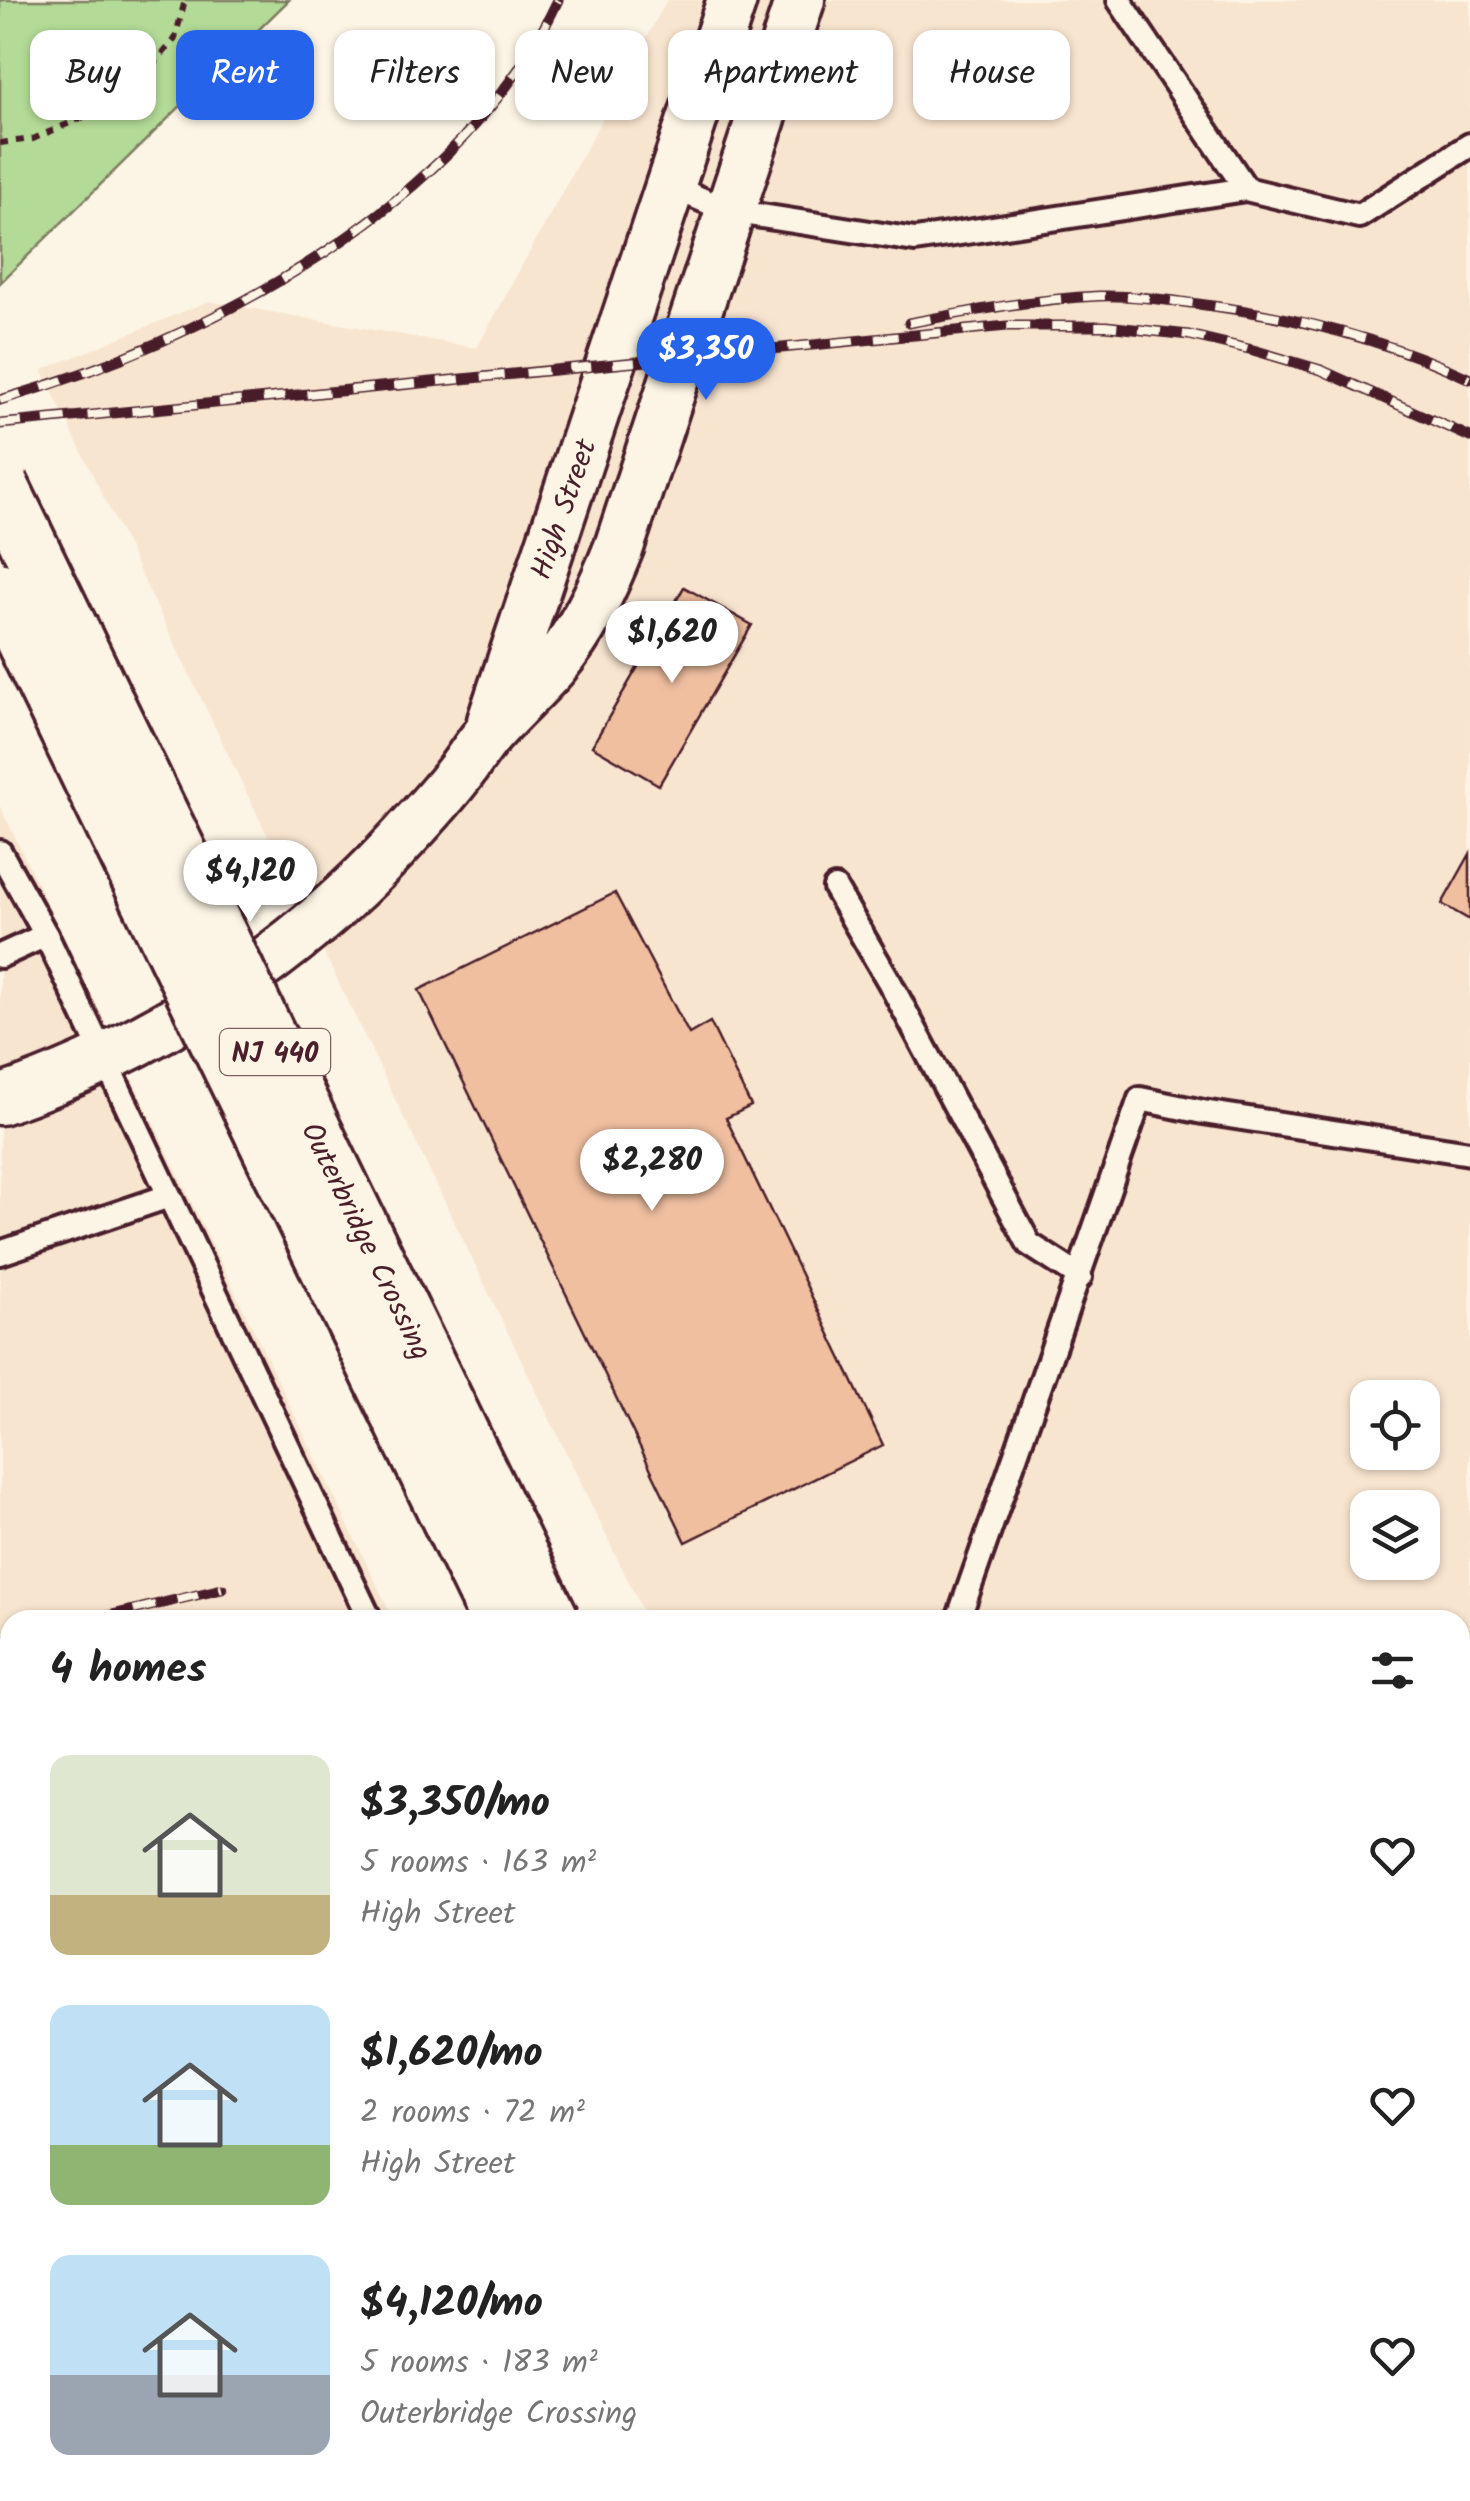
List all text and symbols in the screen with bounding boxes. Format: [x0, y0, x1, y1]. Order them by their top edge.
chip: Buy [30, 30, 156, 120]
chip: Rent [176, 30, 314, 120]
chip: Filters [334, 30, 495, 120]
chip: New [515, 30, 648, 120]
chip: Apartment [668, 30, 893, 120]
chip: House [913, 30, 1070, 120]
pin: $3,350 [625, 318, 787, 403]
text: $3,350 [659, 325, 753, 376]
street label: High Street [518, 433, 611, 586]
pin: $1,620 [591, 601, 753, 686]
text: $1,620 [627, 608, 717, 659]
pin: $4,120 [169, 840, 331, 925]
text: $4,120 [205, 847, 295, 898]
road number: NJ 440 [220, 1029, 330, 1075]
street label: Outerbridge Crossing [287, 1115, 444, 1369]
pin: $2,280 [571, 1129, 733, 1214]
text: $2,280 [602, 1136, 702, 1187]
map controls [1350, 1380, 1440, 1580]
button: locate [1350, 1380, 1440, 1470]
button: layers [1350, 1490, 1440, 1580]
text: 4 homes [50, 1637, 206, 1704]
icon: filters [1365, 1643, 1420, 1698]
text: $3,350/mo [360, 1771, 550, 1838]
icon: home [130, 1795, 250, 1915]
icon: heart [1365, 1828, 1420, 1883]
text: 5 rooms · 163 m² [360, 1838, 596, 1889]
text: High Street [360, 1889, 515, 1940]
text: $1,620/mo [360, 2021, 543, 2088]
icon: home [130, 2045, 250, 2165]
icon: heart [1365, 2078, 1420, 2133]
text: 2 rooms · 72 m² [360, 2088, 585, 2139]
text: High Street [360, 2139, 515, 2190]
text: $4,120/mo [360, 2271, 543, 2338]
icon: home [130, 2295, 250, 2415]
icon: heart [1365, 2328, 1420, 2383]
text: 5 rooms · 183 m² [360, 2338, 598, 2389]
text: Outerbridge Crossing [360, 2389, 637, 2440]

